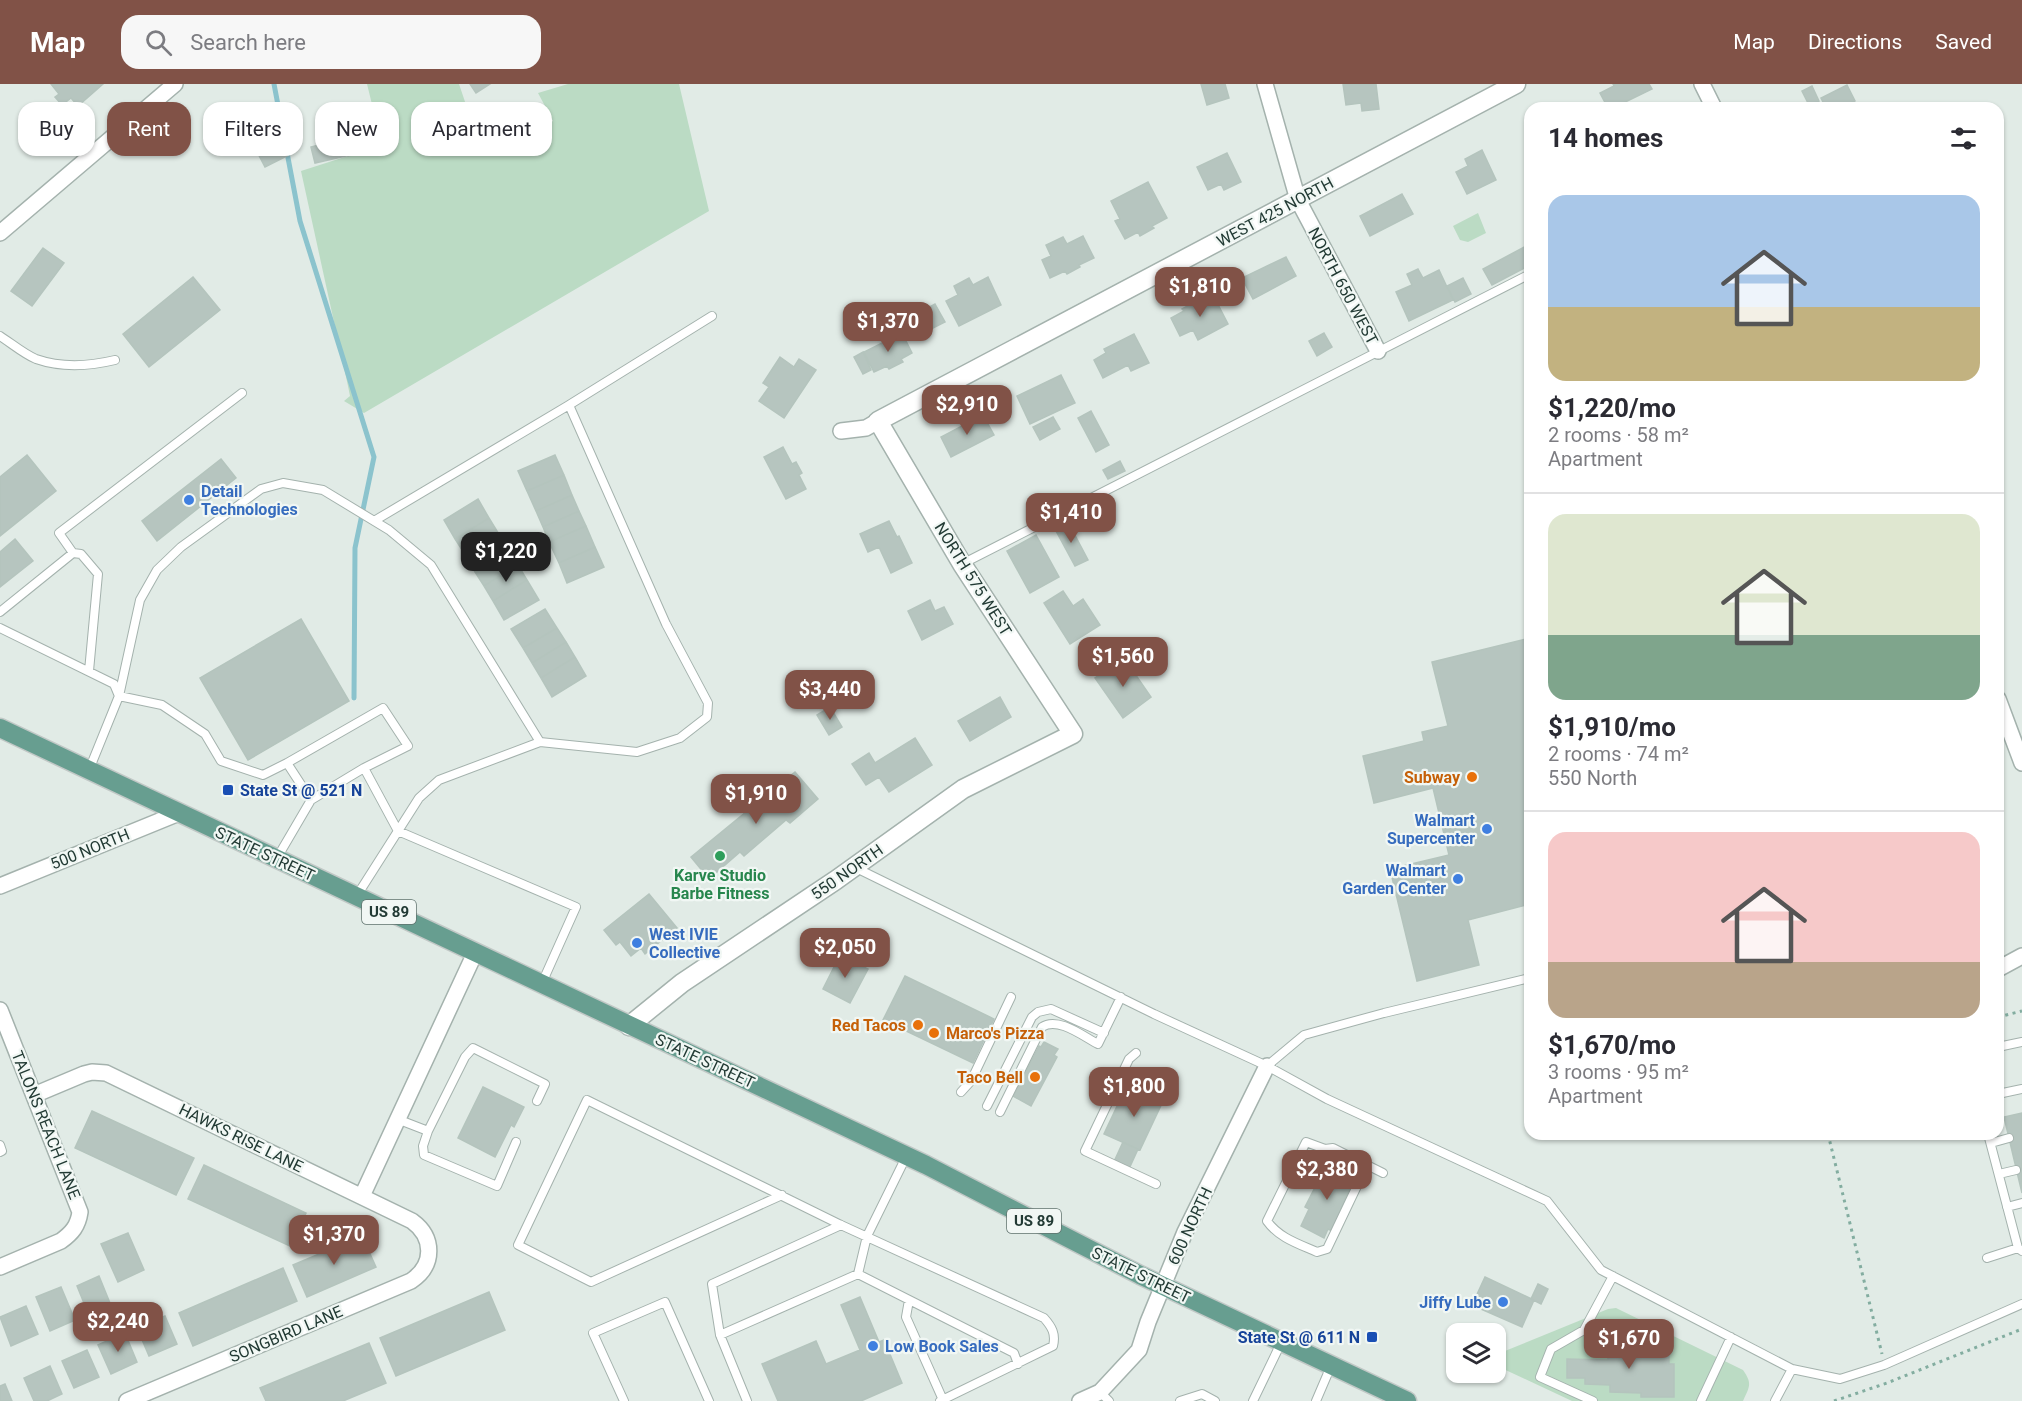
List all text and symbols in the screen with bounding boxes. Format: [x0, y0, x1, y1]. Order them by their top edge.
search box [121, 15, 541, 69]
text: Map [30, 26, 85, 59]
icon: search [142, 26, 175, 59]
text: Search here [190, 30, 306, 55]
text: Map [1733, 30, 1775, 54]
text: Directions [1808, 30, 1902, 54]
text: Saved [1935, 30, 1992, 54]
chip: Buy [18, 102, 95, 156]
chip: Rent [107, 102, 191, 156]
chip: Filters [203, 102, 303, 156]
chip: New [315, 102, 399, 156]
chip: Apartment [411, 102, 552, 156]
icon: filters [1947, 122, 1980, 155]
text: 14 homes [1548, 123, 1663, 153]
street label: WEST 425 NORTH [1213, 173, 1337, 251]
street label: NORTH 650 WEST [1304, 224, 1382, 348]
icon: home [1710, 234, 1818, 342]
pin: $1,810 [1151, 267, 1249, 318]
text: $1,810 [1169, 274, 1231, 298]
pin: $1,370 [839, 302, 937, 353]
text: $1,370 [857, 309, 919, 333]
pin: $2,910 [918, 385, 1016, 436]
text: $2,910 [936, 392, 998, 416]
text: $1,220/mo [1548, 393, 1676, 423]
text: 2 rooms · 58 m² [1548, 423, 1689, 447]
text: Apartment [1548, 447, 1643, 471]
place label: Detail Technologies [201, 482, 298, 519]
marker: Detail Technologies [182, 493, 196, 507]
pin: $1,410 [1022, 493, 1120, 544]
text: $1,410 [1040, 500, 1102, 524]
street label: NORTH 575 WEST [931, 519, 1016, 639]
pin: $1,220 [457, 532, 555, 583]
text: $1,220 [475, 539, 537, 563]
icon: home [1710, 553, 1818, 661]
pin: $1,560 [1074, 637, 1172, 688]
text: $1,560 [1092, 644, 1154, 668]
pin: $3,440 [781, 670, 879, 721]
text: $3,440 [799, 677, 861, 701]
text: $1,910/mo [1548, 712, 1676, 742]
text: 2 rooms · 74 m² [1548, 742, 1689, 766]
text: 550 North [1548, 766, 1637, 790]
place label: Subway [1404, 768, 1461, 787]
marker: Subway [1465, 770, 1479, 784]
pin: $1,910 [707, 774, 805, 825]
place label: State St @ 521 N [240, 781, 362, 800]
text: $1,910 [725, 781, 787, 805]
marker: State St @ 521 N [221, 783, 235, 797]
place label: Walmart Supercenter [1387, 811, 1476, 848]
marker: Walmart Supercenter [1480, 822, 1494, 836]
street label: STATE STREET [212, 823, 318, 885]
street label: 500 NORTH [48, 825, 132, 873]
street label: 550 NORTH [807, 840, 887, 904]
marker: Karve Studio Barbe Fitness [713, 849, 727, 863]
place label: Walmart Garden Center [1342, 861, 1447, 898]
place label: Karve Studio Barbe Fitness [671, 866, 769, 903]
icon: home [1710, 871, 1818, 979]
marker: Walmart Garden Center [1451, 872, 1465, 886]
road number: US 89 [362, 900, 416, 924]
place label: West IVIE Collective [649, 925, 721, 962]
pin: $2,050 [796, 928, 894, 979]
text: $2,050 [814, 935, 876, 959]
marker: West IVIE Collective [630, 936, 644, 950]
place label: Red Tacos [832, 1016, 906, 1035]
marker: Red Tacos [911, 1018, 925, 1032]
place label: Marco's Pizza [946, 1024, 1045, 1043]
marker: Marco's Pizza [927, 1026, 941, 1040]
street label: STATE STREET [652, 1030, 758, 1092]
text: $1,670/mo [1548, 1030, 1676, 1060]
street label: TALONS REACH LANE [8, 1048, 84, 1202]
text: 3 rooms · 95 m² [1548, 1060, 1689, 1084]
pin: $1,800 [1085, 1067, 1183, 1118]
place label: Taco Bell [957, 1068, 1023, 1087]
marker: Taco Bell [1028, 1070, 1042, 1084]
text: $1,800 [1103, 1074, 1165, 1098]
text: Apartment [1548, 1084, 1643, 1108]
street label: HAWKS RISE LANE [176, 1100, 306, 1176]
pin: $2,380 [1278, 1150, 1376, 1201]
text: $2,380 [1296, 1157, 1358, 1181]
street label: 600 NORTH [1164, 1184, 1216, 1268]
road number: US 89 [1007, 1209, 1061, 1233]
pin: $1,370 [285, 1215, 383, 1266]
text: $1,370 [303, 1222, 365, 1246]
street label: STATE STREET [1089, 1243, 1194, 1307]
place label: Jiffy Lube [1419, 1293, 1491, 1312]
marker: Jiffy Lube [1496, 1295, 1510, 1309]
pin: $2,240 [69, 1302, 167, 1353]
street label: SONGBIRD LANE [227, 1302, 345, 1366]
text: $2,240 [87, 1309, 149, 1333]
pin: $1,670 [1580, 1319, 1678, 1370]
map controls [1446, 1323, 1506, 1383]
button: layers [1446, 1323, 1506, 1383]
text: $1,670 [1598, 1326, 1660, 1350]
place label: State St @ 611 N [1238, 1328, 1360, 1347]
marker: State St @ 611 N [1365, 1330, 1379, 1344]
place label: Low Book Sales [885, 1337, 999, 1356]
marker: Low Book Sales [866, 1339, 880, 1353]

